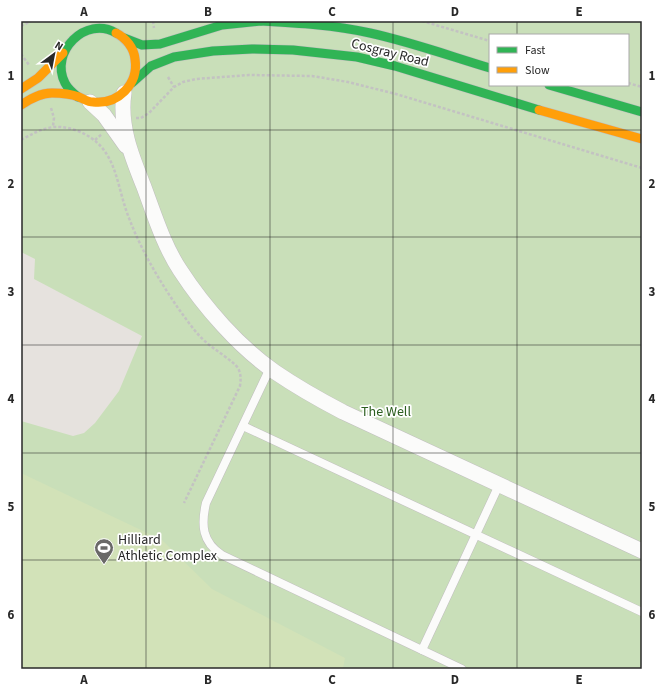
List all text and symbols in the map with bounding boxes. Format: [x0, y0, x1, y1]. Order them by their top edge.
text: A [79, 3, 88, 21]
text: B [204, 3, 212, 21]
text: C [328, 3, 336, 21]
text: D [451, 3, 459, 21]
text: E [575, 3, 583, 21]
north arrow [34, 34, 74, 74]
street label: Cosgray Road [349, 34, 431, 72]
legend [489, 34, 629, 86]
text: N [52, 38, 66, 54]
text: Fast [525, 42, 545, 59]
text: Slow [525, 62, 550, 79]
text: 1 [8, 67, 15, 85]
text: 1 [649, 67, 656, 85]
text: 2 [8, 175, 15, 193]
text: 2 [649, 175, 656, 193]
text: 3 [8, 283, 15, 301]
text: 3 [649, 283, 656, 301]
text: 4 [8, 390, 15, 408]
text: 4 [649, 390, 656, 408]
park label: The Well [361, 402, 411, 422]
text: 5 [8, 498, 15, 516]
text: 5 [649, 498, 656, 516]
place label: Hilliard Athletic Complex [118, 530, 218, 566]
sports icon: Hilliard Athletic Complex [93, 537, 115, 565]
text: 6 [8, 606, 15, 624]
text: 6 [649, 606, 656, 624]
text: A [79, 671, 88, 689]
text: B [204, 671, 212, 689]
text: C [328, 671, 336, 689]
text: D [451, 671, 459, 689]
text: E [575, 671, 583, 689]

